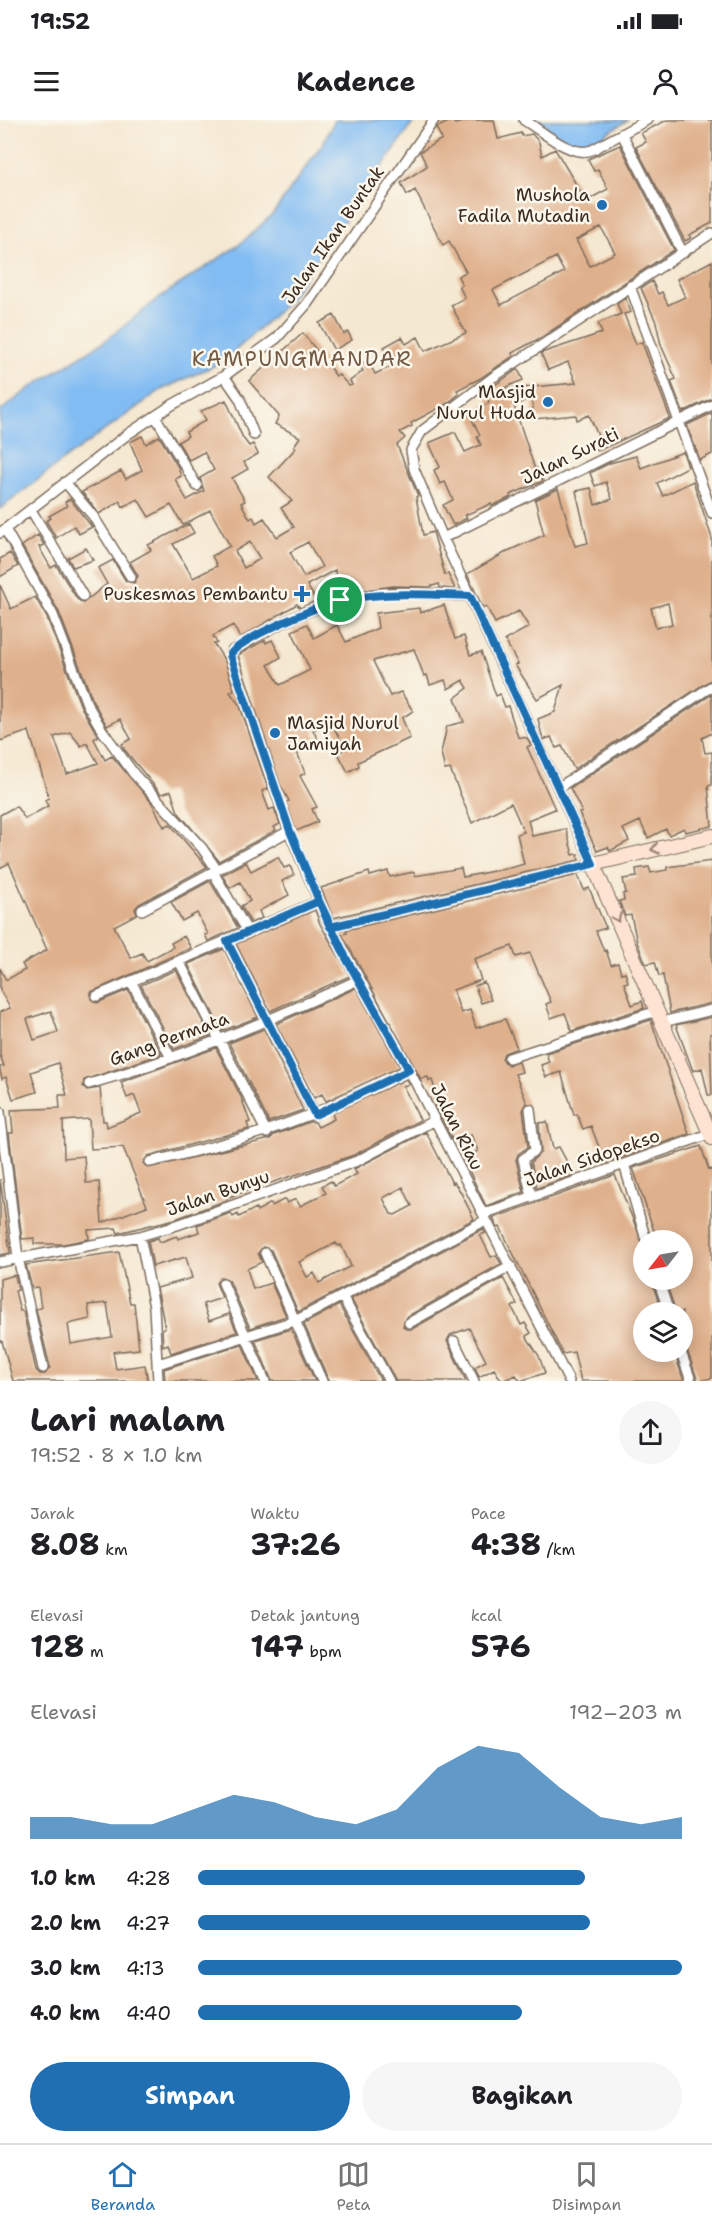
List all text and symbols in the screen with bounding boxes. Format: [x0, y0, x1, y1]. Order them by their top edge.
text: 19:52 [30, 7, 90, 36]
text: Kadence [296, 63, 416, 100]
icon: menu [30, 65, 63, 98]
icon: person [649, 65, 682, 98]
street label: Jalan Ikan Buntak [276, 161, 390, 309]
place label: Mushola Fadila Mutadin [458, 183, 590, 228]
marker: Mushola Fadila Mutadin [595, 198, 609, 212]
district label: KAMPUNGMANDAR [192, 345, 412, 373]
place label: Masjid Nurul Huda [436, 380, 536, 425]
marker: Masjid Nurul Huda [541, 395, 555, 409]
street label: Jalan Surati [517, 422, 623, 490]
pin [314, 574, 365, 625]
place label: Puskesmas Pembantu [103, 582, 288, 606]
icon: arrive [323, 583, 356, 616]
marker: Puskesmas Pembantu [293, 585, 311, 603]
place label: Masjid Nurul Jamiyah [287, 711, 400, 756]
marker: Masjid Nurul Jamiyah [268, 726, 282, 740]
one-way arrow [650, 842, 660, 855]
one-way arrow [609, 912, 621, 923]
street label: Gang Permata [106, 1006, 232, 1072]
street label: Jalan Riau [425, 1080, 489, 1174]
street label: Jalan Sidopekso [521, 1124, 663, 1192]
street label: Jalan Bunyu [163, 1164, 273, 1222]
north arrow [633, 1230, 693, 1290]
map controls [633, 1230, 693, 1362]
button: layers [633, 1302, 693, 1362]
text: Lari malam [30, 1397, 225, 1442]
button: share [619, 1401, 682, 1464]
text: 19:52 · 8 × 1.0 km [30, 1442, 203, 1468]
text: Jarak [30, 1503, 75, 1524]
text: Waktu [250, 1503, 300, 1524]
text: Pace [471, 1503, 506, 1524]
text: 8.08 [30, 1524, 100, 1565]
text: 37:26 [250, 1524, 341, 1565]
text: 4:38 [471, 1524, 541, 1565]
text: km [100, 1539, 128, 1560]
text: /km [541, 1539, 575, 1560]
text: Elevasi [30, 1605, 84, 1626]
text: Detak jantung [250, 1605, 360, 1626]
text: kcal [471, 1605, 502, 1626]
text: 128 [30, 1626, 84, 1667]
text: 147 [250, 1626, 304, 1667]
text: 576 [471, 1626, 531, 1667]
text: m [84, 1641, 104, 1662]
text: bpm [304, 1641, 342, 1662]
text: Elevasi [30, 1699, 97, 1725]
text: 192–203 m [569, 1699, 682, 1725]
text: 1.0 km [30, 1865, 95, 1891]
text: 4:28 [126, 1865, 171, 1891]
text: 2.0 km [30, 1910, 101, 1936]
text: 4:27 [126, 1910, 170, 1936]
text: 3.0 km [30, 1955, 101, 1981]
text: 4:13 [126, 1955, 165, 1981]
text: 4.0 km [30, 2000, 100, 2026]
text: 4:40 [126, 2000, 171, 2026]
button: Simpan [30, 2062, 350, 2131]
button: Bagikan [362, 2062, 682, 2131]
tab: Beranda [91, 2158, 155, 2215]
tab: Peta [337, 2158, 371, 2215]
tab: Disimpan [552, 2158, 621, 2215]

